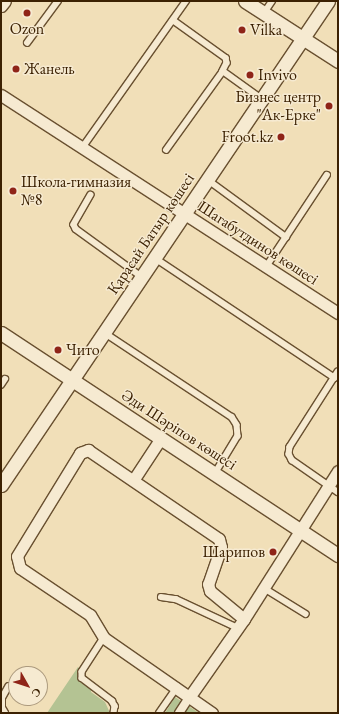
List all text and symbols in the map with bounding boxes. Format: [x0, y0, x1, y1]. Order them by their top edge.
marker: Ozon [22, 8, 32, 18]
place label: Ozon [10, 19, 44, 39]
place label: Vilka [250, 20, 282, 40]
marker: Vilka [237, 25, 247, 35]
place label: Жанель [24, 59, 75, 79]
marker: Жанель [11, 64, 21, 74]
place label: Invivo [258, 65, 297, 85]
marker: Invivo [245, 70, 255, 80]
place label: Бизнес центр "Ак-Ерке" [235, 87, 321, 125]
marker: Бизнес центр "Ак-Ерке" [324, 101, 334, 111]
place label: Froot.kz [221, 127, 273, 147]
marker: Froot.kz [276, 132, 286, 142]
street label: Қарасай Батыр көшесі [103, 170, 199, 298]
place label: Школа-гимназия №8 [21, 172, 131, 210]
marker: Школа-гимназия №8 [8, 186, 18, 196]
street label: Шагабутдинов көшесі [194, 197, 322, 289]
place label: Чито [66, 340, 100, 360]
marker: Чито [53, 345, 63, 355]
street label: Әди Шәріпов көшесі [118, 386, 240, 474]
place label: Шарипов [203, 542, 265, 562]
marker: Шарипов [268, 547, 278, 557]
north arrow [8, 666, 48, 706]
text: С [29, 685, 44, 700]

